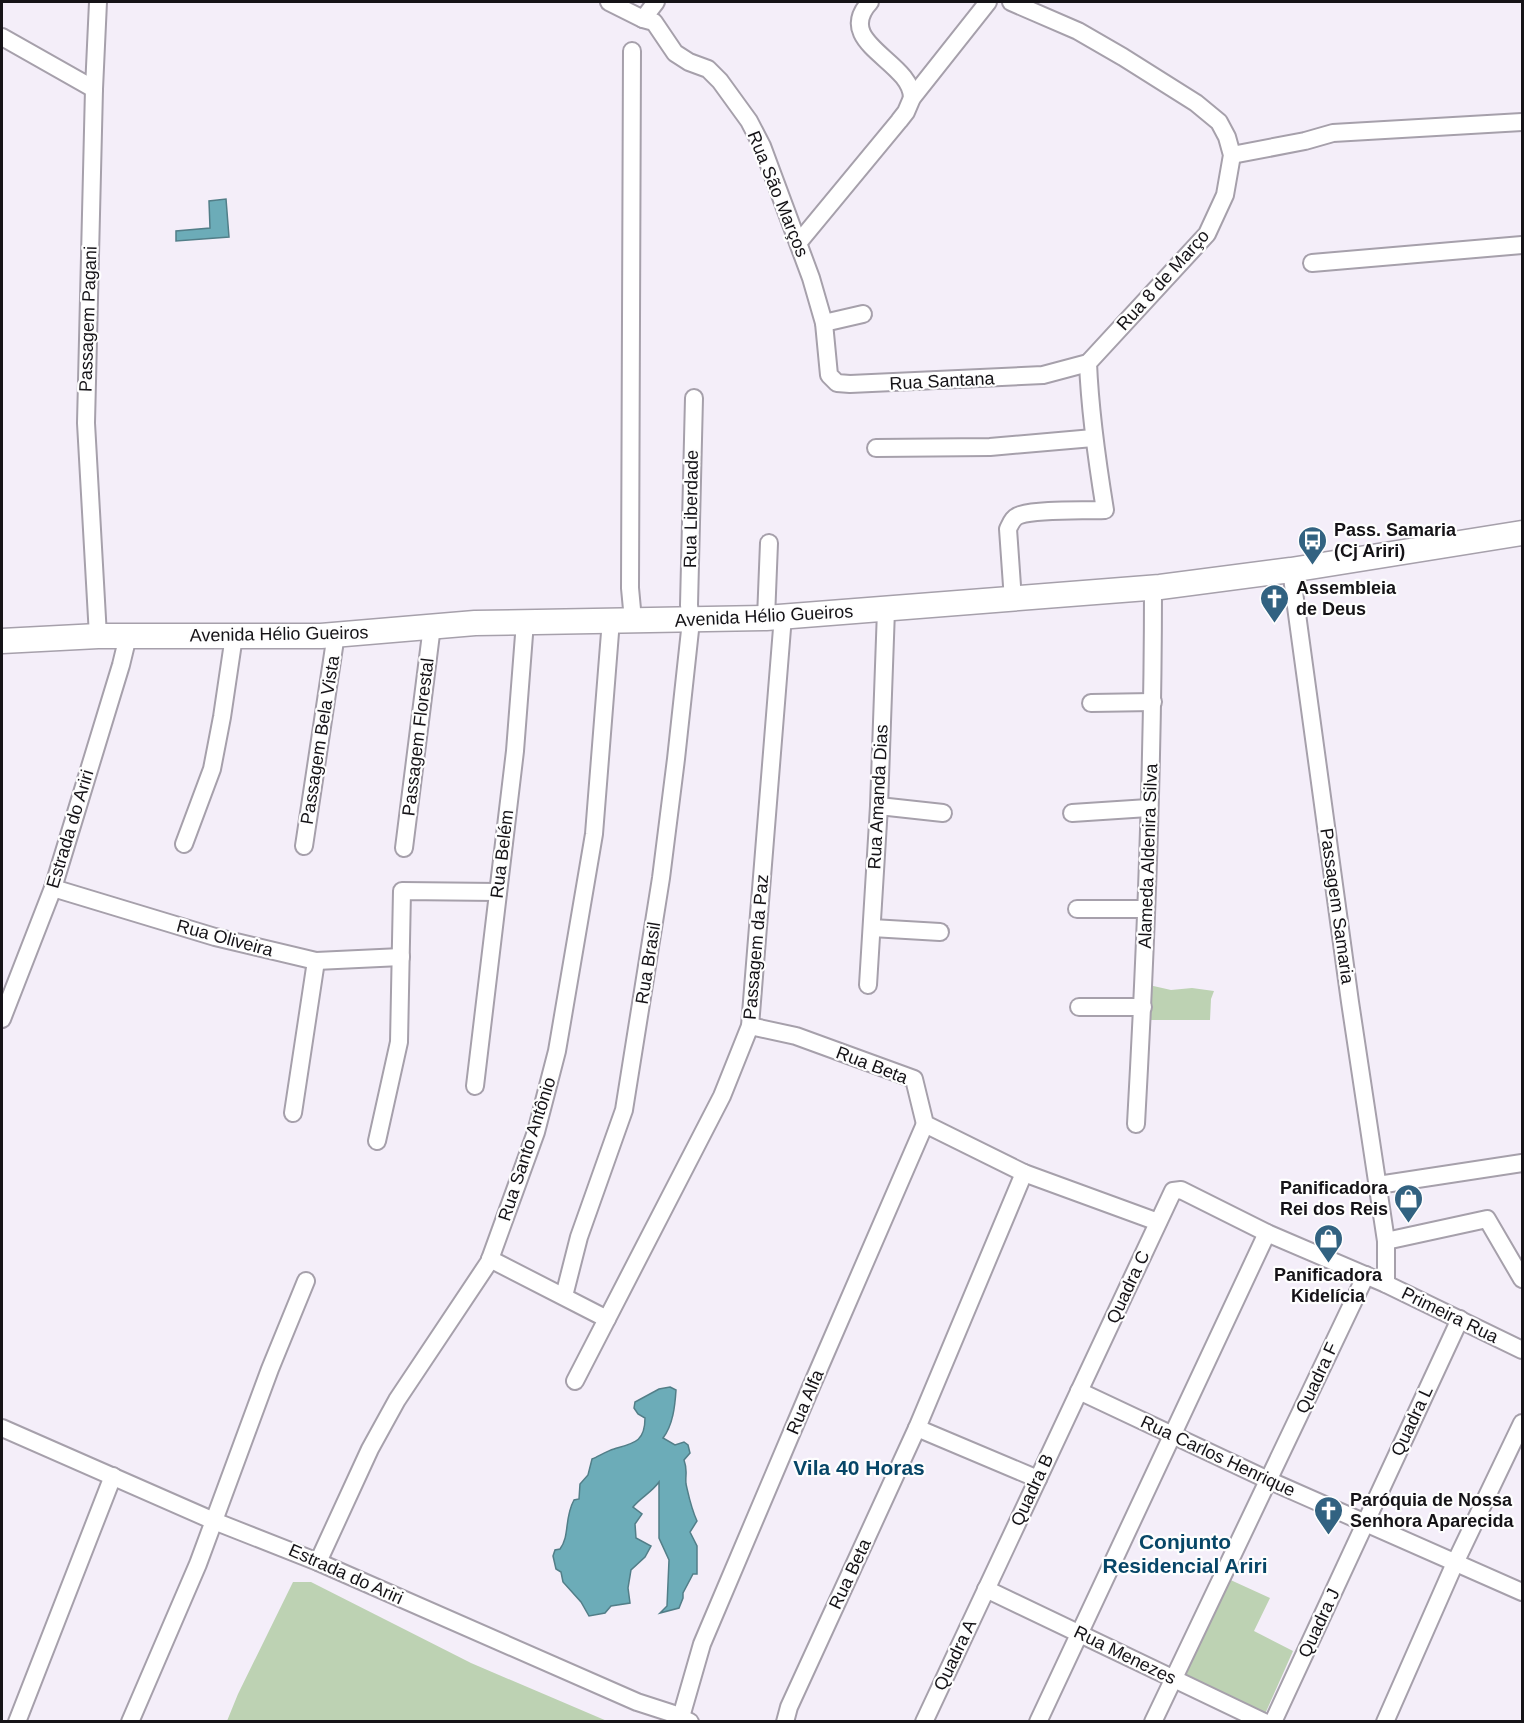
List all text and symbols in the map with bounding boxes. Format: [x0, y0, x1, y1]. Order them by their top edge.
street label: Rua São Marços [744, 128, 812, 260]
street label: Rua 8 de Março [1113, 226, 1213, 334]
street label: Passagem Pagani [75, 246, 101, 392]
street label: Rua Santana [889, 368, 996, 394]
street label: Rua Liberdade [680, 450, 702, 568]
place label: Pass. Samaria (Cj Ariri) [1334, 520, 1457, 561]
bus stop icon: Pass. Samaria (Cj Ariri) [1297, 524, 1329, 566]
place label: Assembleia de Deus [1296, 578, 1397, 619]
church icon: Assembleia de Deus [1259, 582, 1291, 624]
street label: Avenida Hélio Gueiros [674, 601, 854, 631]
street label: Avenida Hélio Gueiros [189, 622, 369, 646]
street label: Passagem Bela Vista [297, 653, 343, 826]
street label: Passagem Florestal [398, 657, 438, 817]
street label: Rua Amanda Dias [864, 724, 892, 870]
street label: Alameda Aldenira Silva [1135, 762, 1161, 949]
street label: Estrada do Ariri [42, 767, 98, 891]
street label: Rua Belém [487, 809, 517, 899]
street label: Passagem Samaria [1316, 827, 1358, 986]
street label: Passagem da Paz [740, 873, 772, 1021]
street label: Rua Oliveira [175, 916, 276, 961]
street label: Rua Brasil [632, 920, 664, 1006]
street label: Rua Beta [833, 1042, 912, 1088]
street label: Rua Santo Antônio [494, 1075, 560, 1223]
place label: Panificadora Rei dos Reis [1280, 1178, 1389, 1219]
shop icon: Panificadora Rei dos Reis [1393, 1182, 1425, 1224]
shop icon: Panificadora Kidelícia [1312, 1222, 1344, 1264]
street label: Quadra C [1102, 1247, 1154, 1327]
place label: Panificadora Kidelícia [1274, 1265, 1383, 1306]
street label: Primeira Rua [1398, 1283, 1502, 1347]
street label: Quadra F [1292, 1339, 1342, 1417]
street label: Rua Alfa [783, 1366, 828, 1437]
street label: Quadra L [1387, 1383, 1437, 1459]
street label: Rua Carlos Henrique [1138, 1411, 1298, 1501]
street label: Quadra B [1007, 1451, 1057, 1529]
district label: Vila 40 Horas [793, 1456, 925, 1479]
place label: Paróquia de Nossa Senhora Aparecida [1350, 1490, 1514, 1531]
church icon: Paróquia de Nossa Senhora Aparecida [1313, 1494, 1345, 1536]
district label: Conjunto Residencial Ariri [1103, 1530, 1267, 1577]
street label: Rua Beta [825, 1535, 875, 1612]
street label: Estrada do Ariri [286, 1540, 406, 1608]
street label: Quadra J [1294, 1585, 1344, 1661]
street label: Quadra A [930, 1616, 980, 1694]
street label: Rua Menezes [1071, 1622, 1179, 1688]

